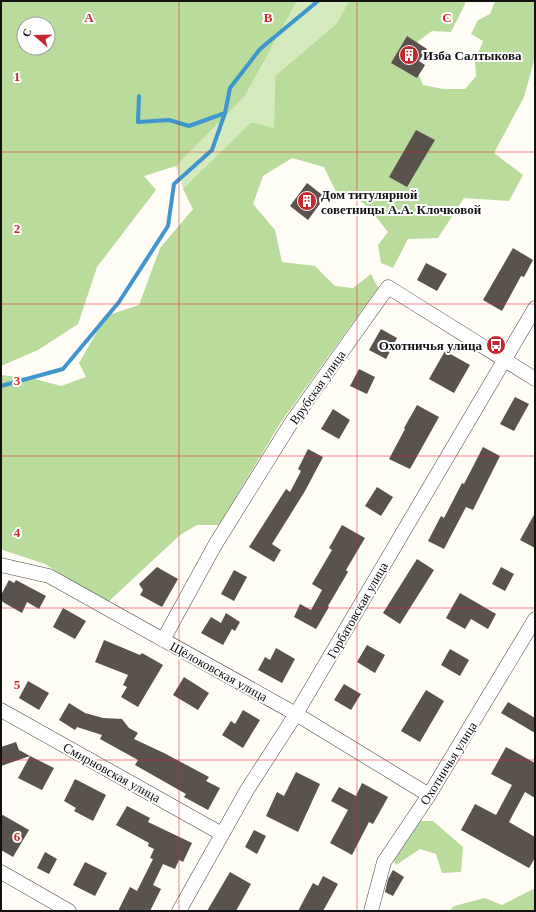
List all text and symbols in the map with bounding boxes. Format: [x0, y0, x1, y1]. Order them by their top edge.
text: A [84, 10, 94, 25]
text: B [264, 10, 273, 25]
text: C [442, 10, 452, 25]
north arrow [16, 16, 56, 56]
text: С [20, 27, 34, 38]
building icon: Изба Салтыкова [398, 44, 420, 66]
place label: Изба Салтыкова [423, 48, 522, 63]
text: 1 [14, 69, 20, 84]
place label: Дом титулярной советницы А.А. Клочковой [321, 187, 482, 217]
building icon: Дом титулярной советницы А.А. Клочковой [296, 190, 318, 212]
text: 2 [14, 221, 20, 236]
bus stop icon: Охотничья улица [485, 334, 507, 356]
place label: Охотничья улица [379, 338, 482, 353]
street label: Врубская улица [286, 347, 349, 427]
text: 3 [14, 373, 21, 388]
text: 4 [14, 525, 21, 540]
street label: Горбатовская улица [324, 559, 391, 661]
street label: Щёлоковская улица [167, 638, 270, 705]
text: 5 [14, 677, 21, 692]
street label: Охотничья улица [417, 719, 480, 808]
street label: Смирновская улица [61, 739, 163, 805]
text: 6 [14, 829, 21, 844]

